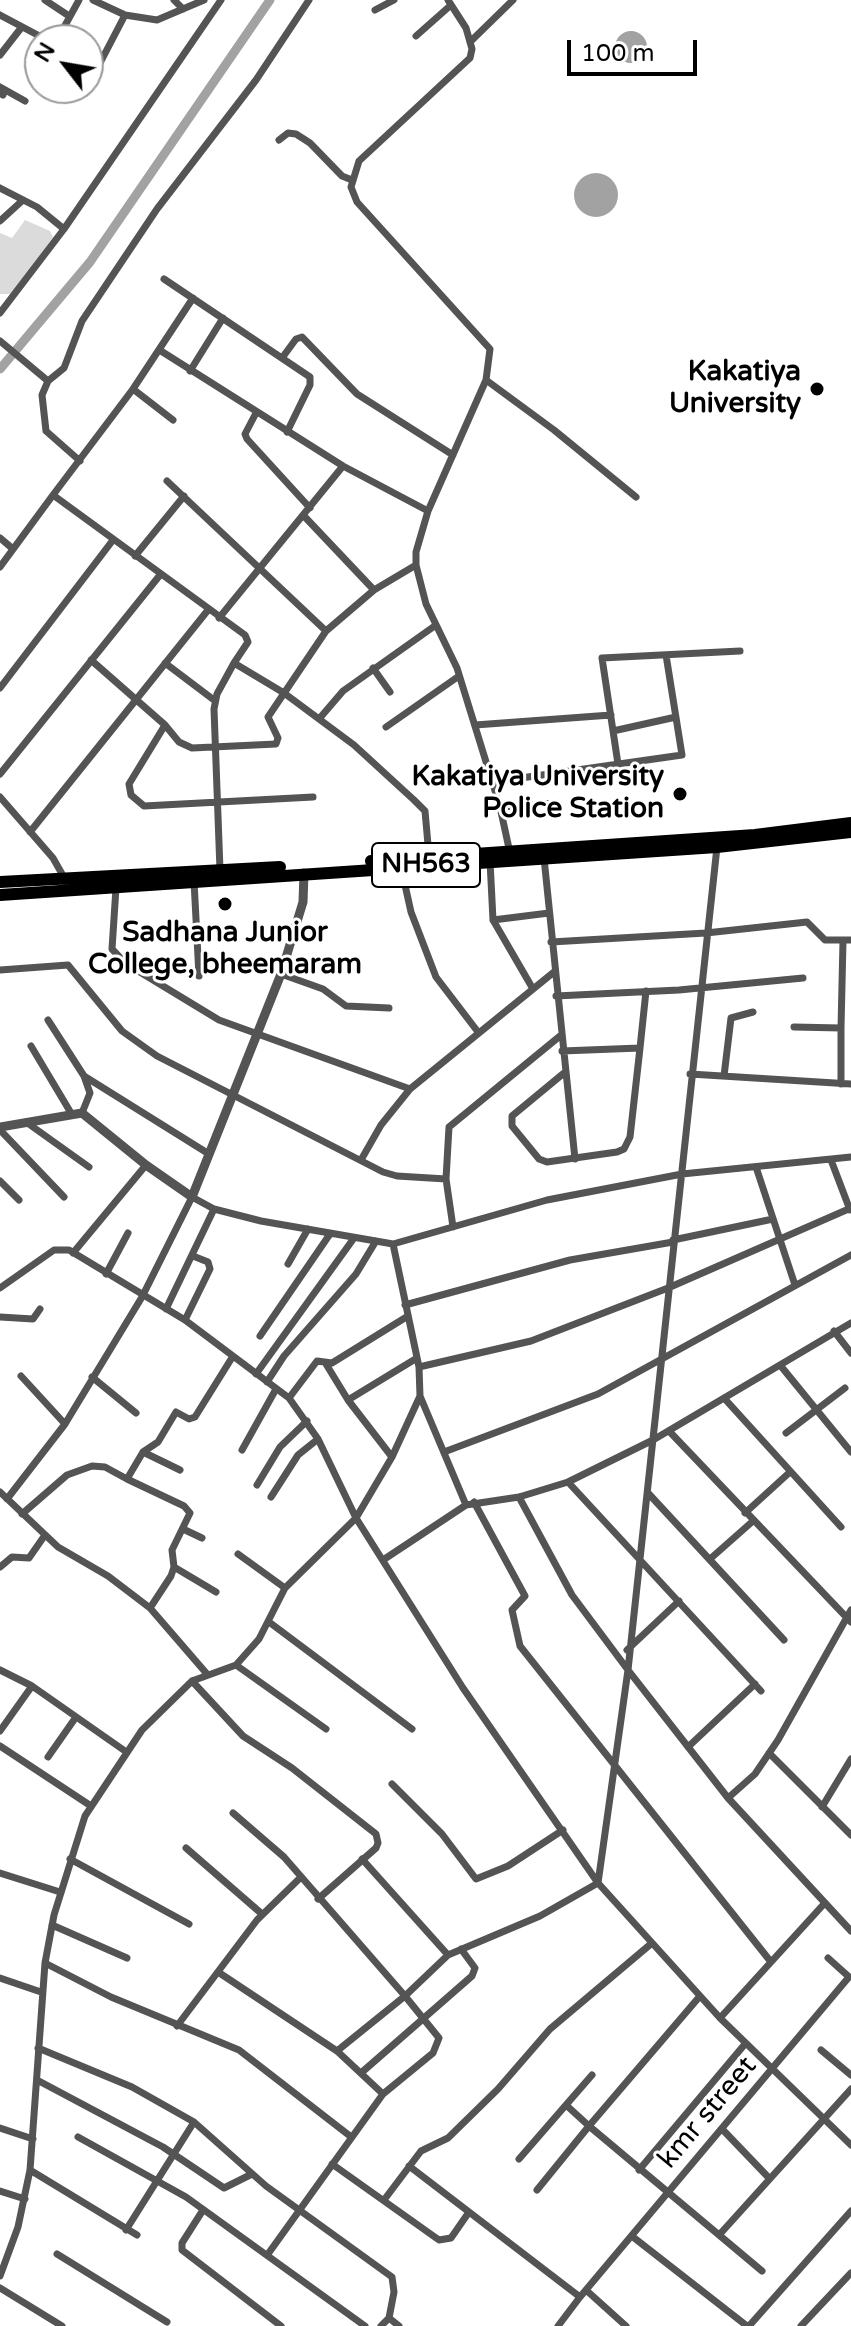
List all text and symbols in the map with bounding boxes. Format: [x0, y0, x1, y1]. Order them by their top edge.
north arrow [24, 24, 104, 104]
scale bar [571, 24, 701, 74]
text: N [29, 38, 61, 67]
text: 100 m [581, 39, 655, 68]
place label: Kakatiya University [669, 356, 801, 422]
marker: Kakatiya University [808, 380, 826, 398]
place label: Kakatiya University Police Station [412, 761, 664, 827]
marker: Kakatiya University Police Station [671, 785, 689, 803]
road number: NH563 [372, 843, 480, 887]
marker: Sadhana Junior College, bheemaram [216, 895, 234, 913]
place label: Sadhana Junior College, bheemaram [88, 917, 362, 983]
street label: kmr street [652, 2050, 764, 2176]

